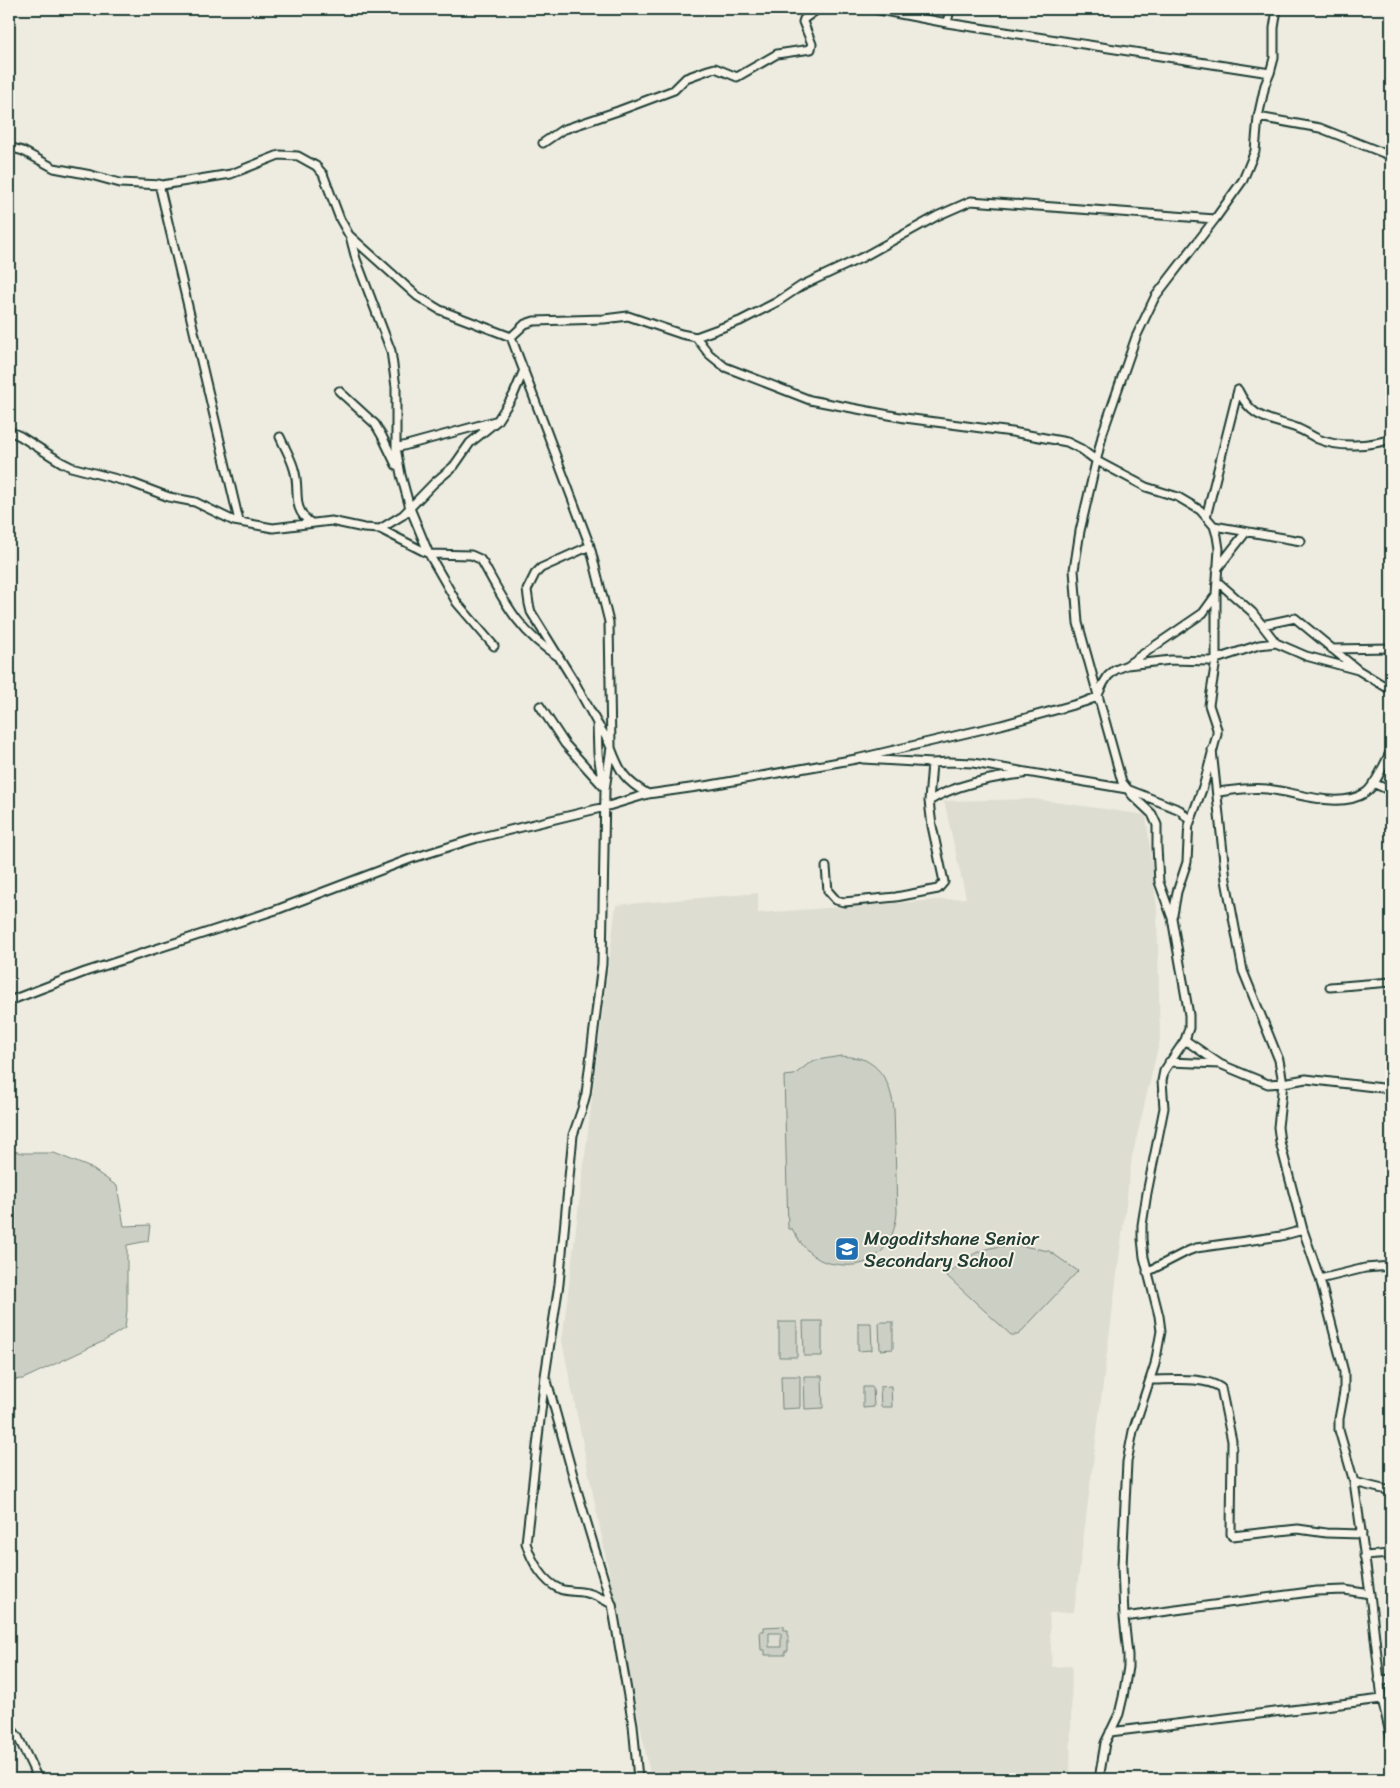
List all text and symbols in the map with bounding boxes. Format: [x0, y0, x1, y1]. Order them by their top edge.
place label: Mogoditshane Senior Secondary School [864, 1222, 1040, 1277]
school or university icon: Mogoditshane Senior Secondary School [834, 1236, 860, 1262]

